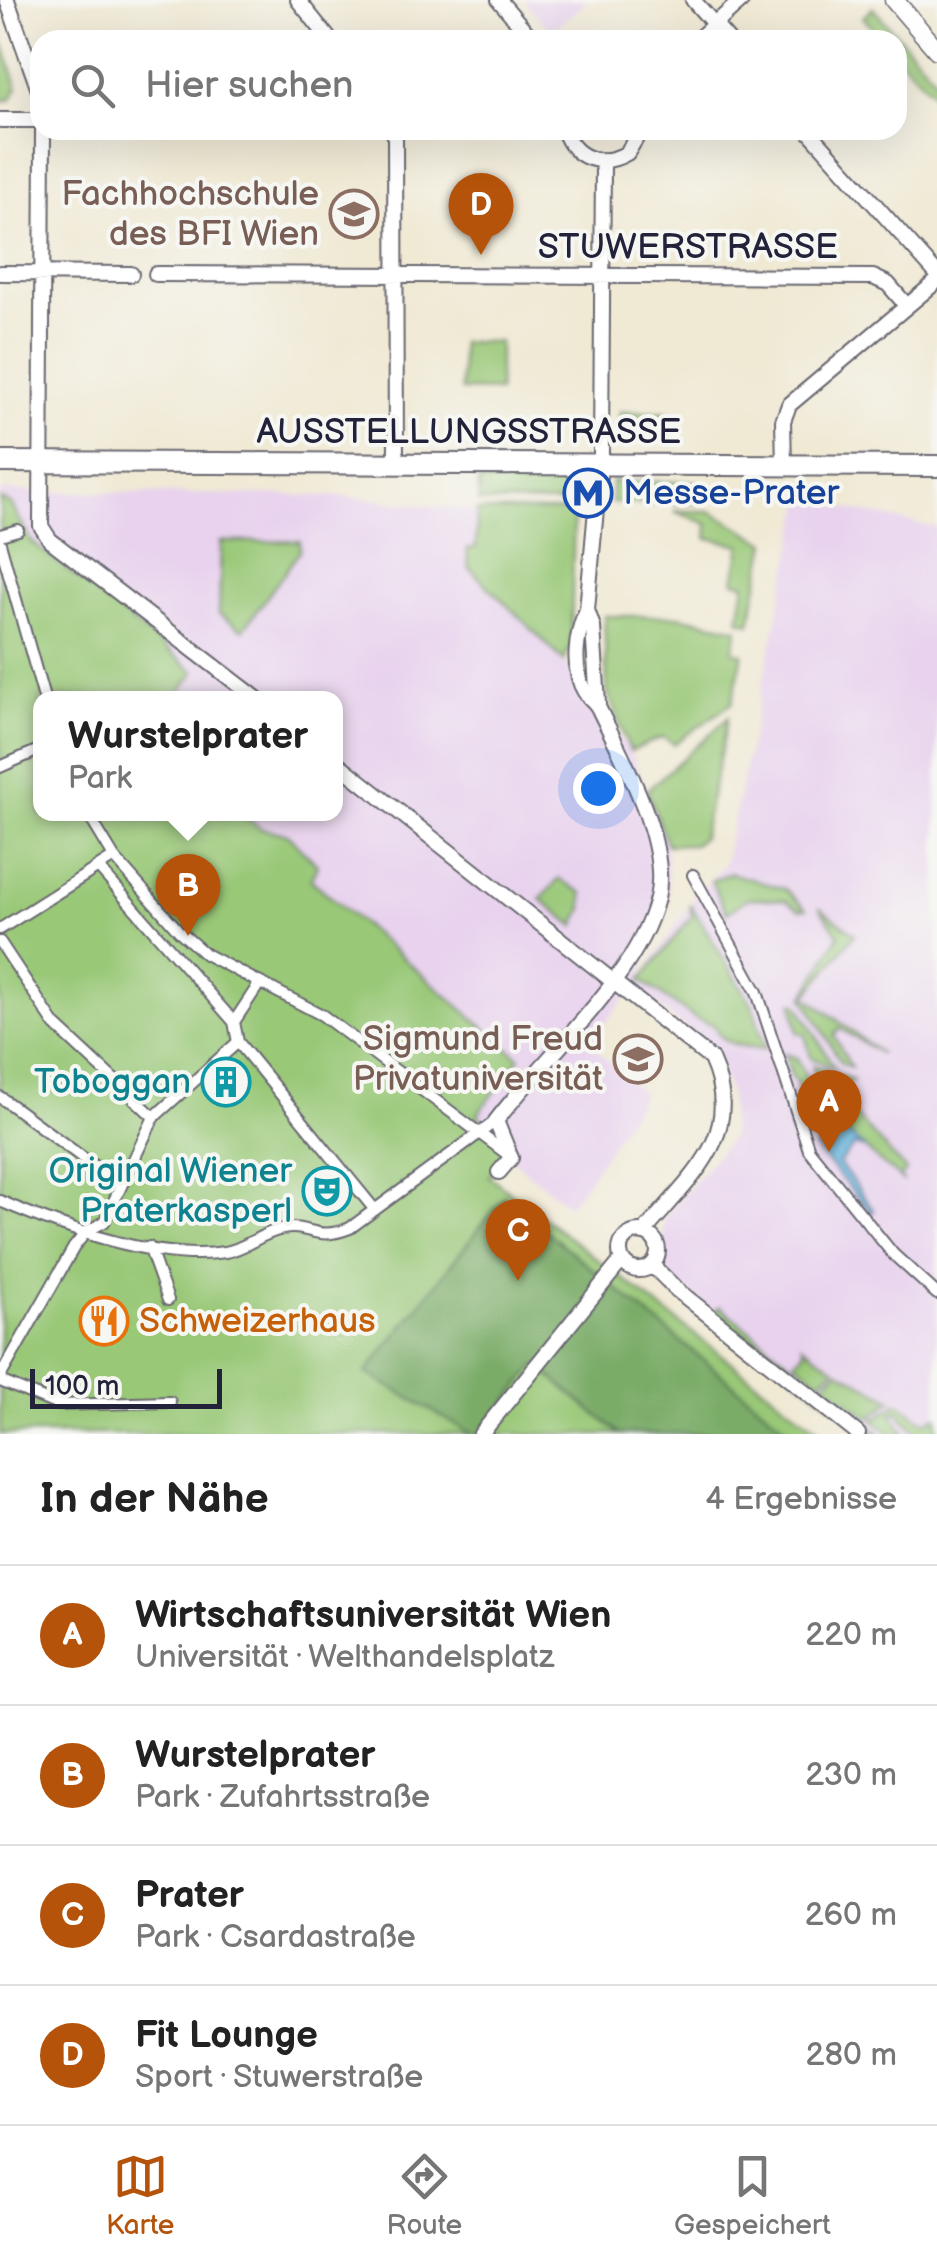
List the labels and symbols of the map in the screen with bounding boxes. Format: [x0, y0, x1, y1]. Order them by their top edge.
pin: D [448, 172, 514, 255]
place label: Fachhochschule des BFI Wien [61, 173, 319, 256]
school or university icon: Fachhochschule des BFI Wien [328, 188, 380, 240]
street label: STUWERSTRASSE [538, 226, 838, 269]
street label: AUSSTELLUNGSSTRASSE [257, 411, 681, 454]
metro station icon: Messe-Prater [562, 467, 614, 519]
place label: Messe-Prater [623, 472, 840, 515]
your location [573, 763, 624, 814]
pin: B [156, 854, 220, 936]
place label: Sigmund Freud Privatuniversität [353, 1018, 603, 1101]
school or university icon: Sigmund Freud Privatuniversität [612, 1033, 664, 1085]
building icon: Toboggan [200, 1056, 252, 1108]
place label: Toboggan [34, 1061, 191, 1104]
pin: A [796, 1070, 862, 1152]
place label: Original Wiener Praterkasperl [48, 1150, 293, 1233]
theatre icon: Original Wiener Praterkasperl [301, 1165, 353, 1217]
pin: C [486, 1198, 550, 1281]
restaurant icon: Schweizerhaus [78, 1295, 130, 1347]
place label: Schweizerhaus [139, 1300, 376, 1343]
scale bar [30, 1364, 222, 1408]

